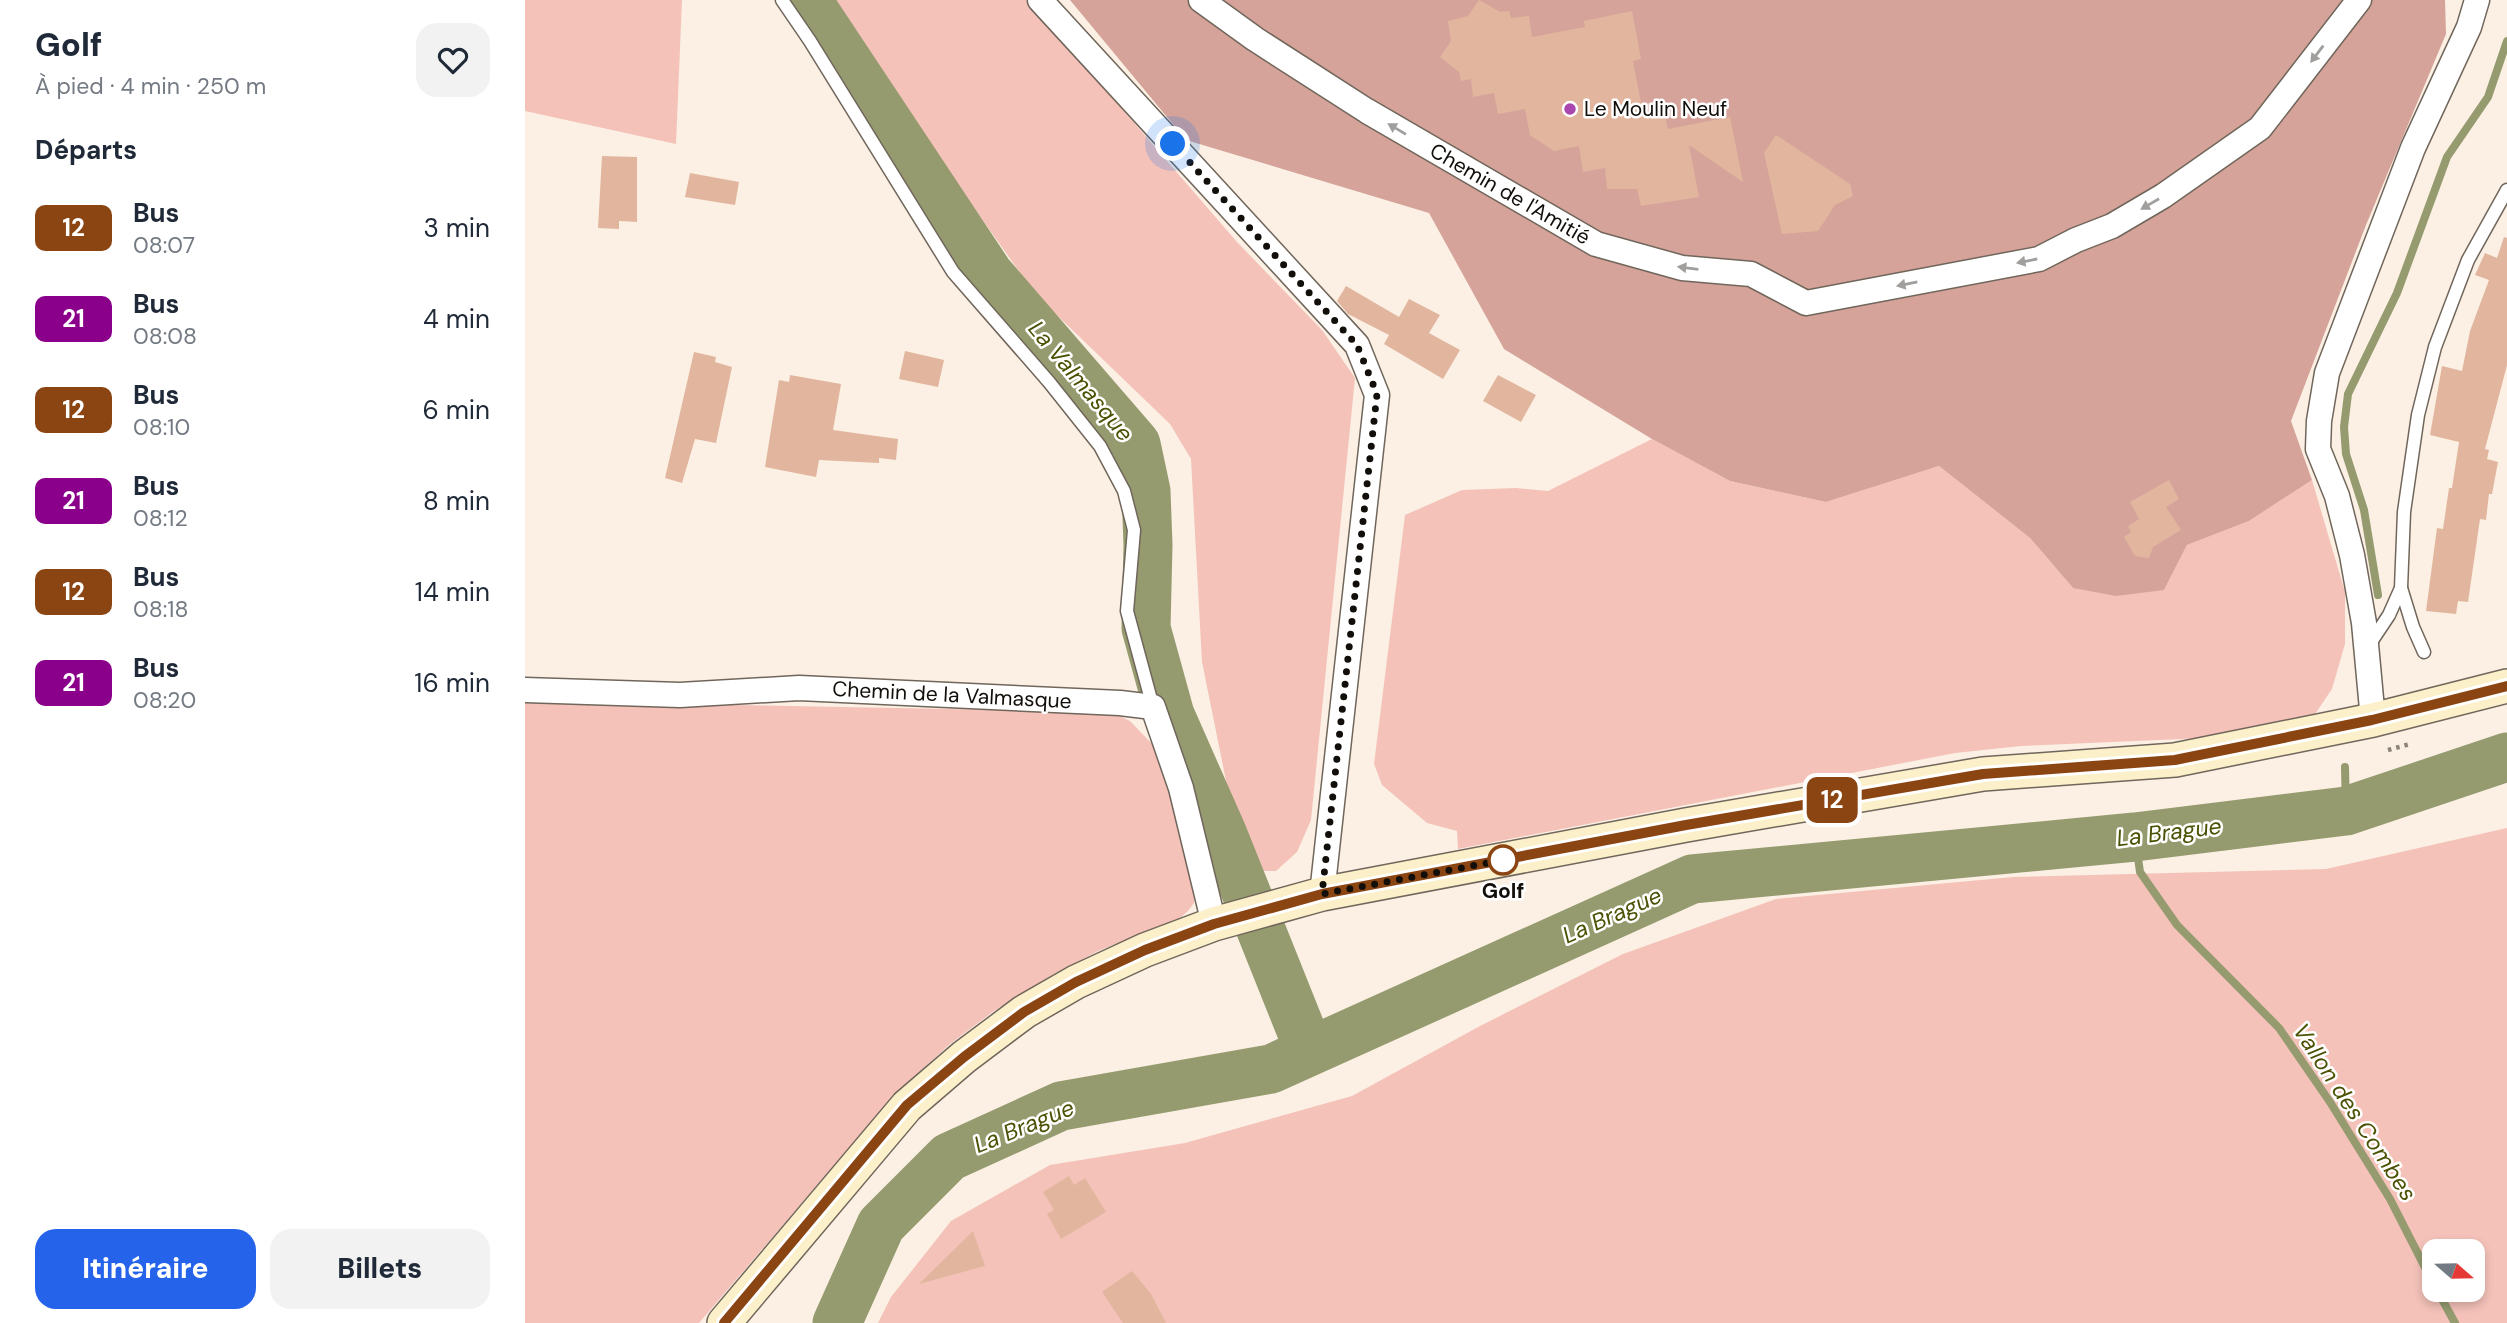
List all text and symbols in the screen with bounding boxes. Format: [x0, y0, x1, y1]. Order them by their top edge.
text: Golf [35, 23, 102, 66]
button: heart [416, 23, 490, 97]
one-way arrow [2310, 45, 2324, 63]
text: À pied · 4 min · 250 m [35, 71, 266, 101]
place label: Le Moulin Neuf [1584, 95, 1727, 123]
marker: Le Moulin Neuf [1562, 101, 1578, 117]
one-way arrow [1388, 122, 1407, 135]
your location [1155, 126, 1190, 161]
text: Départs [35, 133, 137, 167]
street label: Chemin de l'Amitié [1425, 137, 1595, 251]
text: Bus [133, 196, 179, 230]
one-way arrow [2140, 198, 2159, 210]
text: 3 min [423, 211, 490, 245]
text: 12 [62, 212, 85, 243]
text: 08:07 [133, 230, 195, 260]
one-way arrow [2016, 256, 2038, 267]
one-way arrow [1677, 263, 1699, 274]
one-way arrow [1896, 279, 1918, 290]
text: Bus [133, 287, 179, 321]
text: 4 min [423, 302, 490, 336]
text: 21 [62, 303, 85, 334]
water label: La Valmasque [1022, 315, 1140, 447]
text: 08:08 [133, 321, 197, 351]
text: Bus [133, 378, 179, 412]
text: 6 min [422, 393, 490, 427]
text: 12 [62, 394, 85, 425]
text: 08:10 [133, 412, 190, 442]
text: Bus [133, 469, 179, 503]
text: 8 min [423, 484, 490, 518]
text: 21 [62, 485, 85, 516]
text: 08:12 [133, 503, 188, 533]
text: Bus [133, 560, 179, 594]
text: 14 min [415, 575, 490, 609]
text: 12 [62, 576, 85, 607]
text: 08:18 [133, 594, 189, 624]
text: Bus [133, 651, 179, 685]
text: 16 min [414, 666, 490, 700]
text: 21 [62, 667, 85, 698]
street label: Chemin de la Valmasque [832, 675, 1072, 715]
text: 08:20 [133, 685, 196, 715]
line badge: 12 [1801, 777, 1863, 823]
text: 12 [1821, 784, 1843, 815]
water label: La Brague [2115, 811, 2223, 853]
marker: Golf [1488, 845, 1518, 875]
place label: Golf [1482, 877, 1524, 905]
water label: La Brague [1558, 880, 1666, 950]
water label: Vallon des Combes [2286, 1018, 2424, 1206]
water label: La Brague [969, 1092, 1079, 1160]
button: Itinéraire [35, 1229, 256, 1309]
button: Billets [270, 1229, 490, 1309]
north arrow [2422, 1239, 2485, 1302]
map controls [2422, 1239, 2485, 1302]

